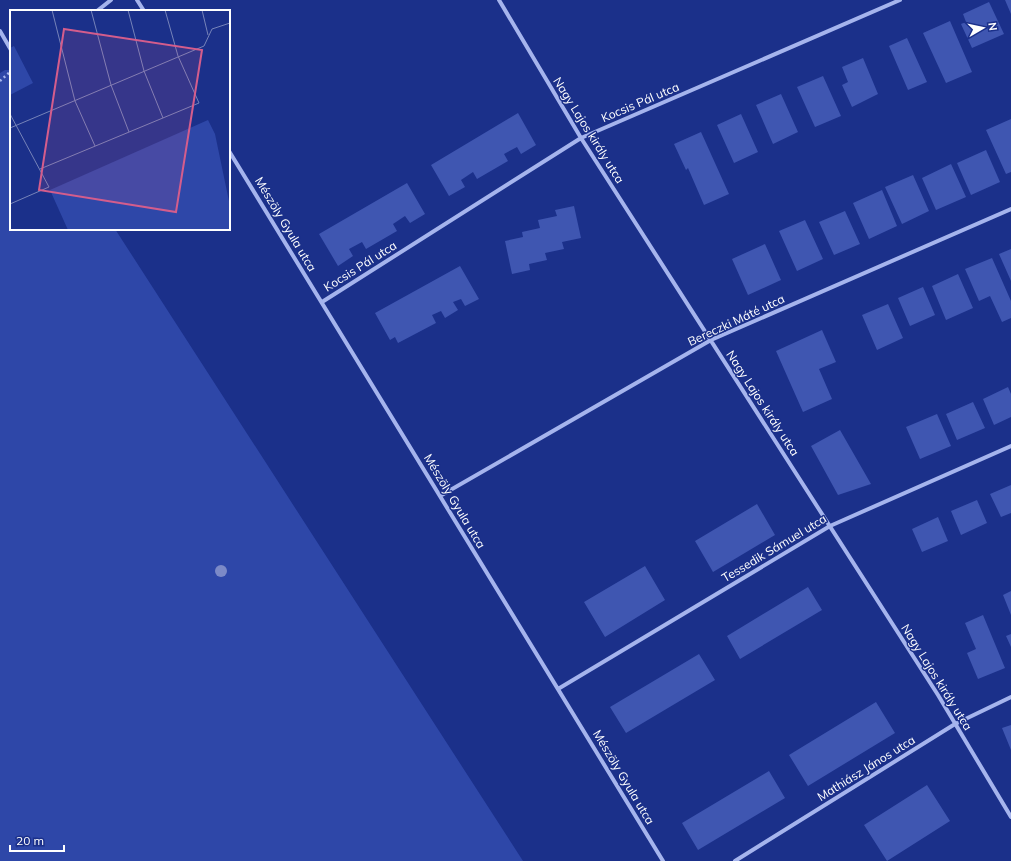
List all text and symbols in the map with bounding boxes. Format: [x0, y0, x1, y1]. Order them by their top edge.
north arrow [963, 8, 1003, 48]
inset map [10, 10, 230, 230]
text: N [985, 21, 1000, 32]
street label: Nagy Lajos király utca [550, 74, 628, 186]
street label: Kocsis Pál utca [599, 79, 681, 125]
street label: Mészöly Gyula utca [252, 174, 320, 274]
street label: Kocsis Pál utca [321, 238, 399, 294]
street label: Bereczki Máté utca [685, 291, 787, 349]
street label: Nagy Lajos király utca [723, 348, 803, 458]
street label: Mészöly Gyula utca [421, 451, 489, 551]
street label: Tessedik Sámuel utca [719, 511, 829, 585]
street label: Nagy Lajos király utca [898, 621, 976, 733]
street label: Mészöly Gyula utca [590, 727, 658, 827]
street label: Mathiász János utca [814, 732, 918, 804]
scale bar [10, 827, 64, 853]
text: 20 m [16, 833, 44, 848]

